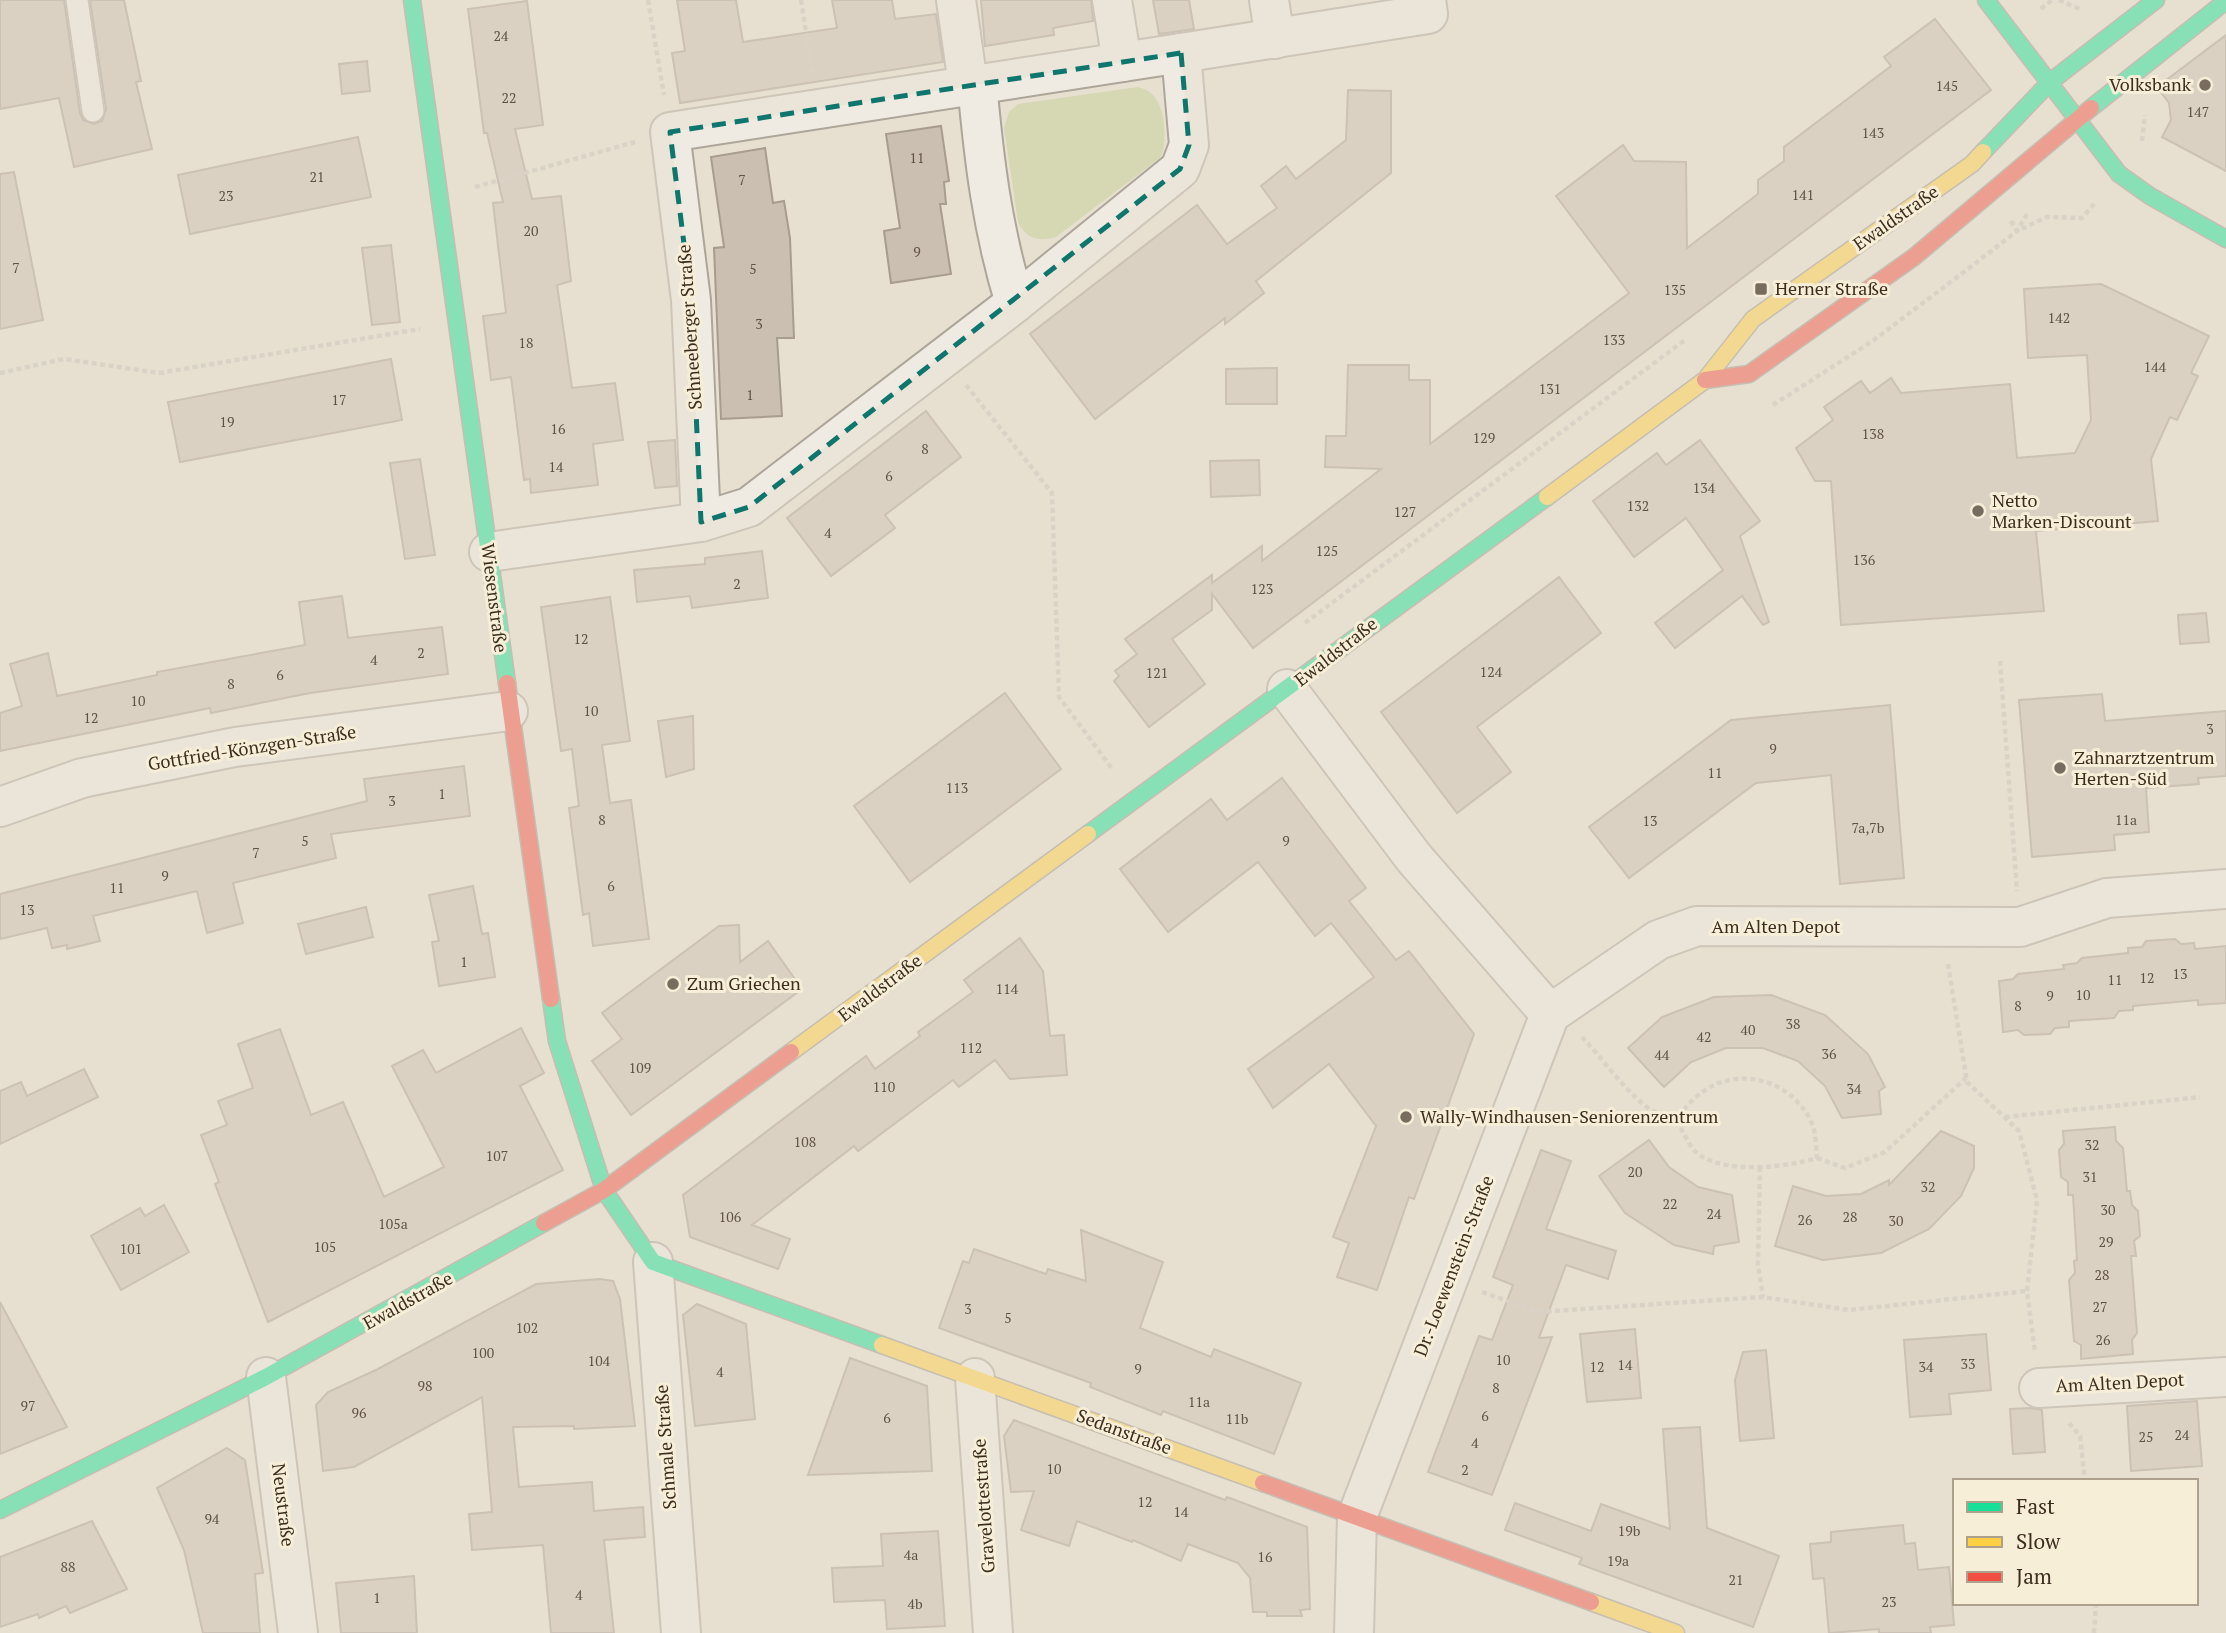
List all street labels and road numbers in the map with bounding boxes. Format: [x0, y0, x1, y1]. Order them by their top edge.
street label: Ewaldstraße [1848, 179, 1943, 255]
street label: Schneeberger Straße [671, 244, 707, 411]
street label: Wiesenstraße [476, 542, 514, 654]
street label: Ewaldstraße [1289, 611, 1382, 691]
street label: Gottfried-Könzgen-Straße [146, 719, 358, 775]
street label: Am Alten Depot [1712, 914, 1841, 938]
street label: Ewaldstraße [833, 948, 926, 1027]
street label: Dr.-Loewenstein-Straße [1407, 1172, 1499, 1360]
street label: Ewaldstraße [358, 1266, 457, 1335]
street label: Am Alten Depot [2055, 1367, 2185, 1397]
street label: Schmale Straße [649, 1384, 681, 1510]
street label: Sedanstraße [1073, 1403, 1175, 1459]
street label: Gravelottestraße [966, 1438, 1000, 1574]
street label: Neustraße [267, 1462, 301, 1548]

